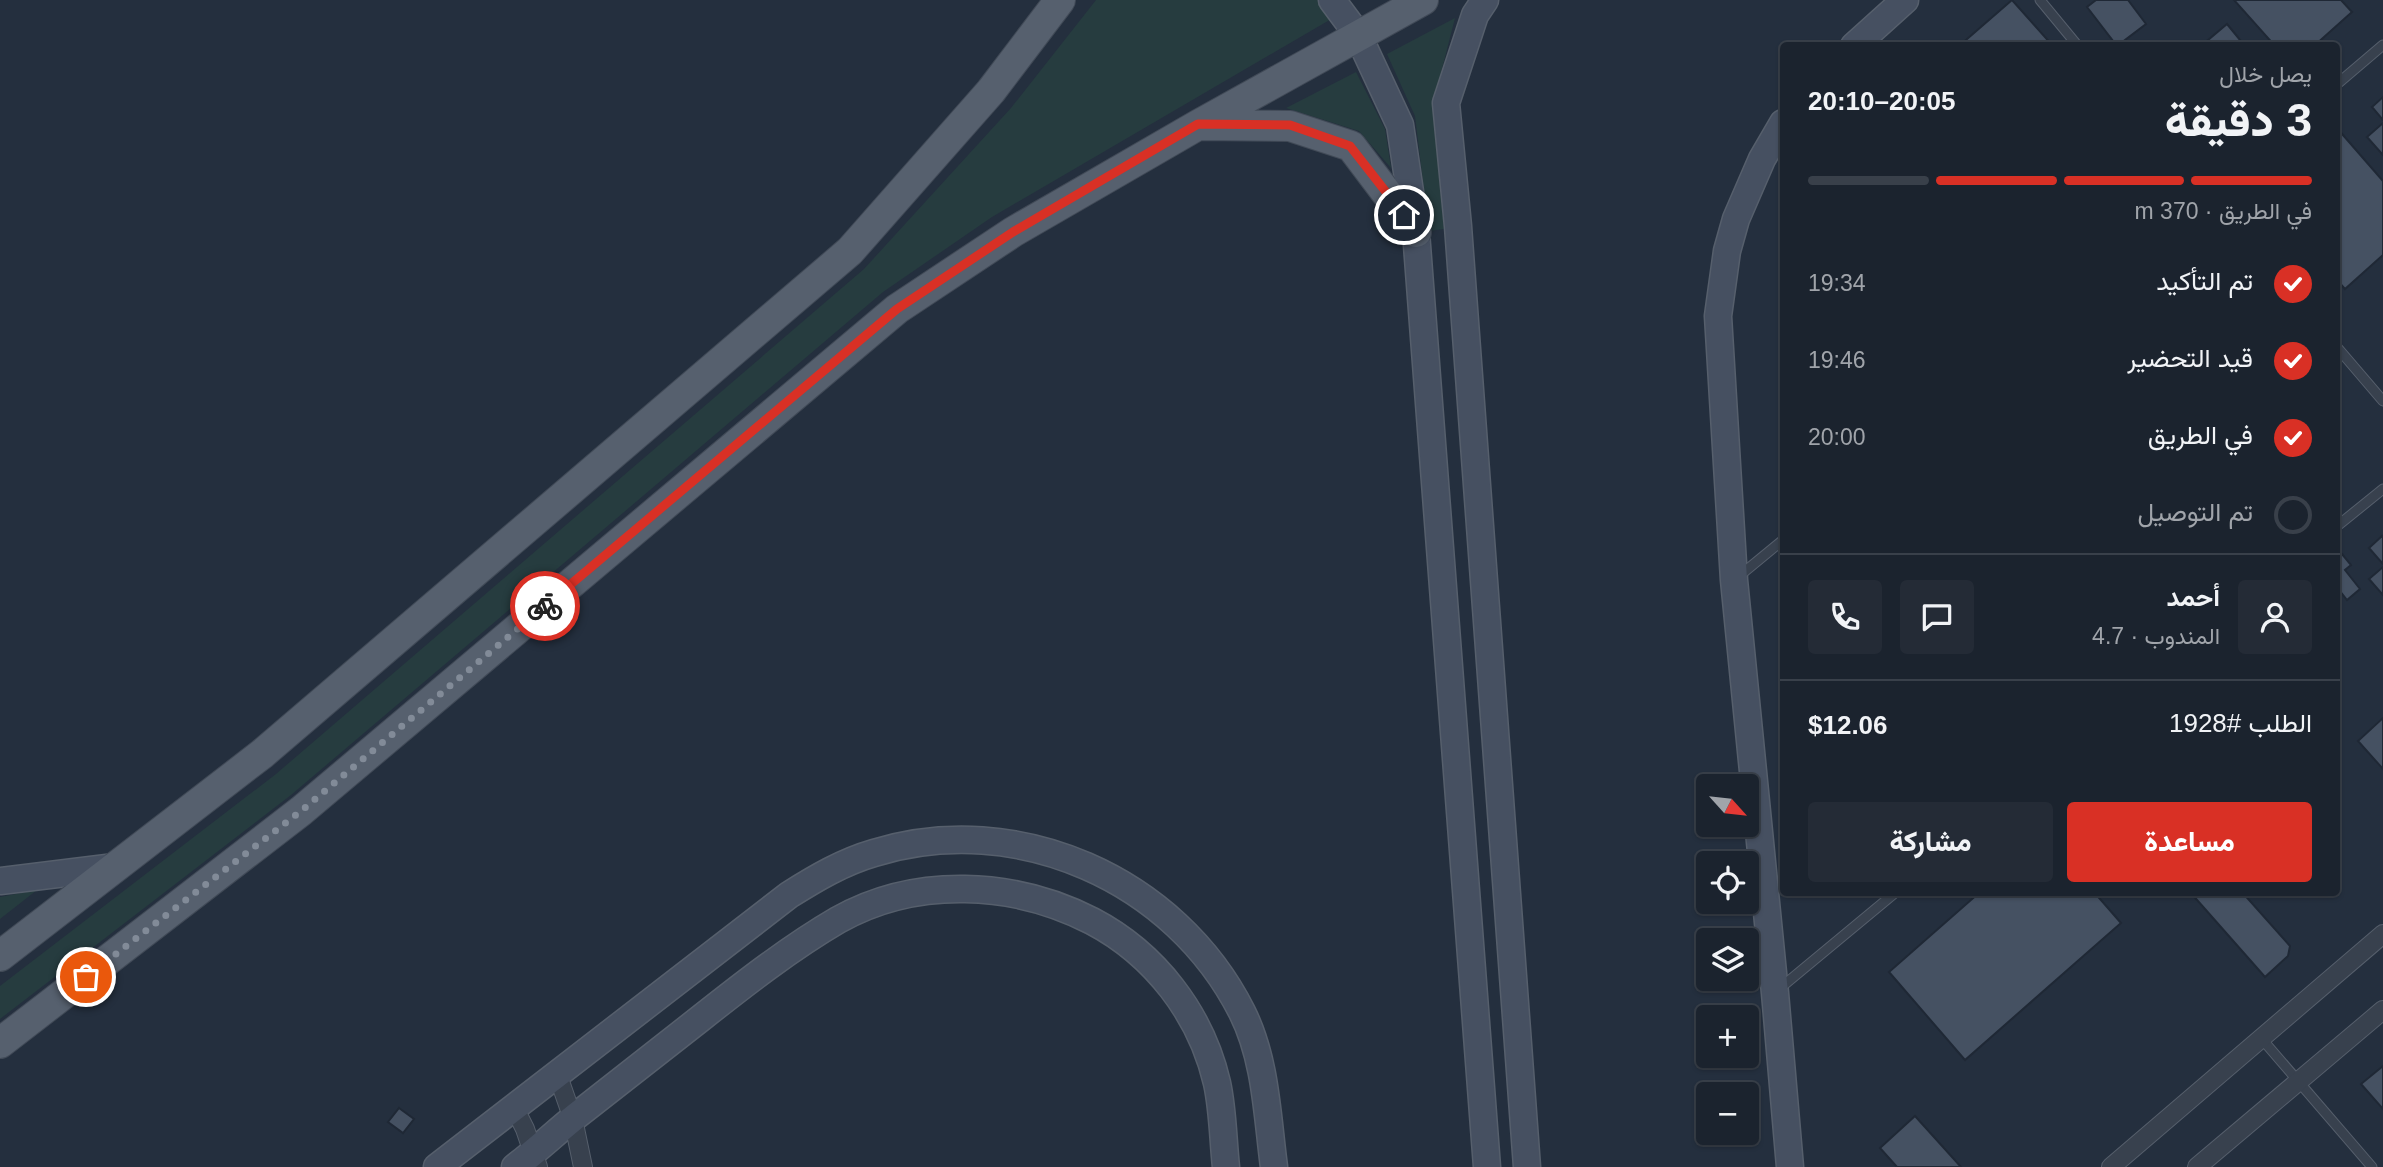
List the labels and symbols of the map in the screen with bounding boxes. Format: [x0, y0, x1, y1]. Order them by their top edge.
pin [1374, 185, 1434, 245]
courier [510, 571, 580, 641]
north arrow [1696, 774, 1759, 836]
pin [56, 947, 116, 1007]

